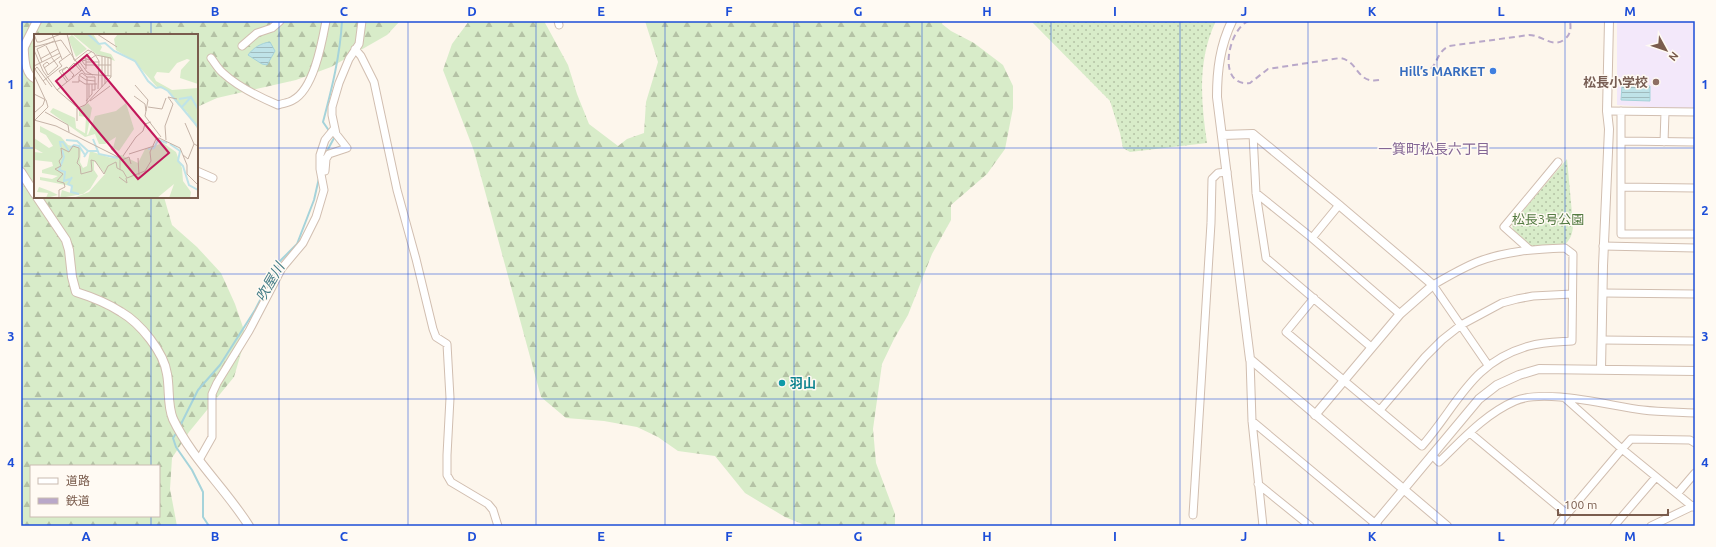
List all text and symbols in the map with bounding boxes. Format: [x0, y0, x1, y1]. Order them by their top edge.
text: A [81, 4, 91, 18]
text: B [211, 4, 220, 18]
text: C [340, 4, 349, 18]
text: D [467, 4, 477, 18]
text: E [597, 4, 605, 18]
text: F [725, 4, 733, 18]
text: G [854, 4, 863, 18]
text: H [982, 4, 992, 18]
text: I [1113, 4, 1117, 18]
text: J [1241, 4, 1247, 18]
text: K [1368, 4, 1377, 18]
text: L [1497, 4, 1505, 18]
text: M [1624, 4, 1636, 18]
north arrow [1646, 30, 1686, 70]
inset map [34, 34, 198, 198]
text: N [1666, 49, 1681, 63]
place label: Hill’s MARKET [1399, 64, 1485, 78]
marker: Hill’s MARKET [1488, 66, 1498, 76]
place label: 松長小学校 [1583, 75, 1648, 89]
text: 1 [7, 77, 15, 91]
marker: 松長小学校 [1651, 77, 1661, 87]
text: 1 [1701, 77, 1709, 91]
district label: 一箕町松長六丁目 [1378, 141, 1490, 157]
text: 2 [7, 203, 15, 217]
text: 2 [1701, 203, 1709, 217]
park label: 松長3号公園 [1512, 212, 1584, 226]
water label: 吹屋川 [253, 258, 288, 304]
text: 3 [7, 329, 15, 343]
text: 3 [1701, 329, 1709, 343]
place label: 羽山 [790, 376, 816, 390]
marker: 羽山 [777, 378, 787, 388]
text: 4 [7, 455, 15, 469]
text: 4 [1701, 455, 1709, 469]
legend [30, 465, 160, 517]
text: 道路 [66, 474, 90, 487]
scale bar [1558, 491, 1668, 517]
text: 鉄道 [66, 494, 90, 507]
text: 100 m [1564, 498, 1597, 511]
text: A [81, 529, 91, 543]
text: B [211, 529, 220, 543]
text: C [340, 529, 349, 543]
text: D [467, 529, 477, 543]
text: E [597, 529, 605, 543]
text: F [725, 529, 733, 543]
text: G [854, 529, 863, 543]
text: H [982, 529, 992, 543]
text: I [1113, 529, 1117, 543]
text: J [1241, 529, 1247, 543]
text: K [1368, 529, 1377, 543]
text: L [1497, 529, 1505, 543]
text: M [1624, 529, 1636, 543]

